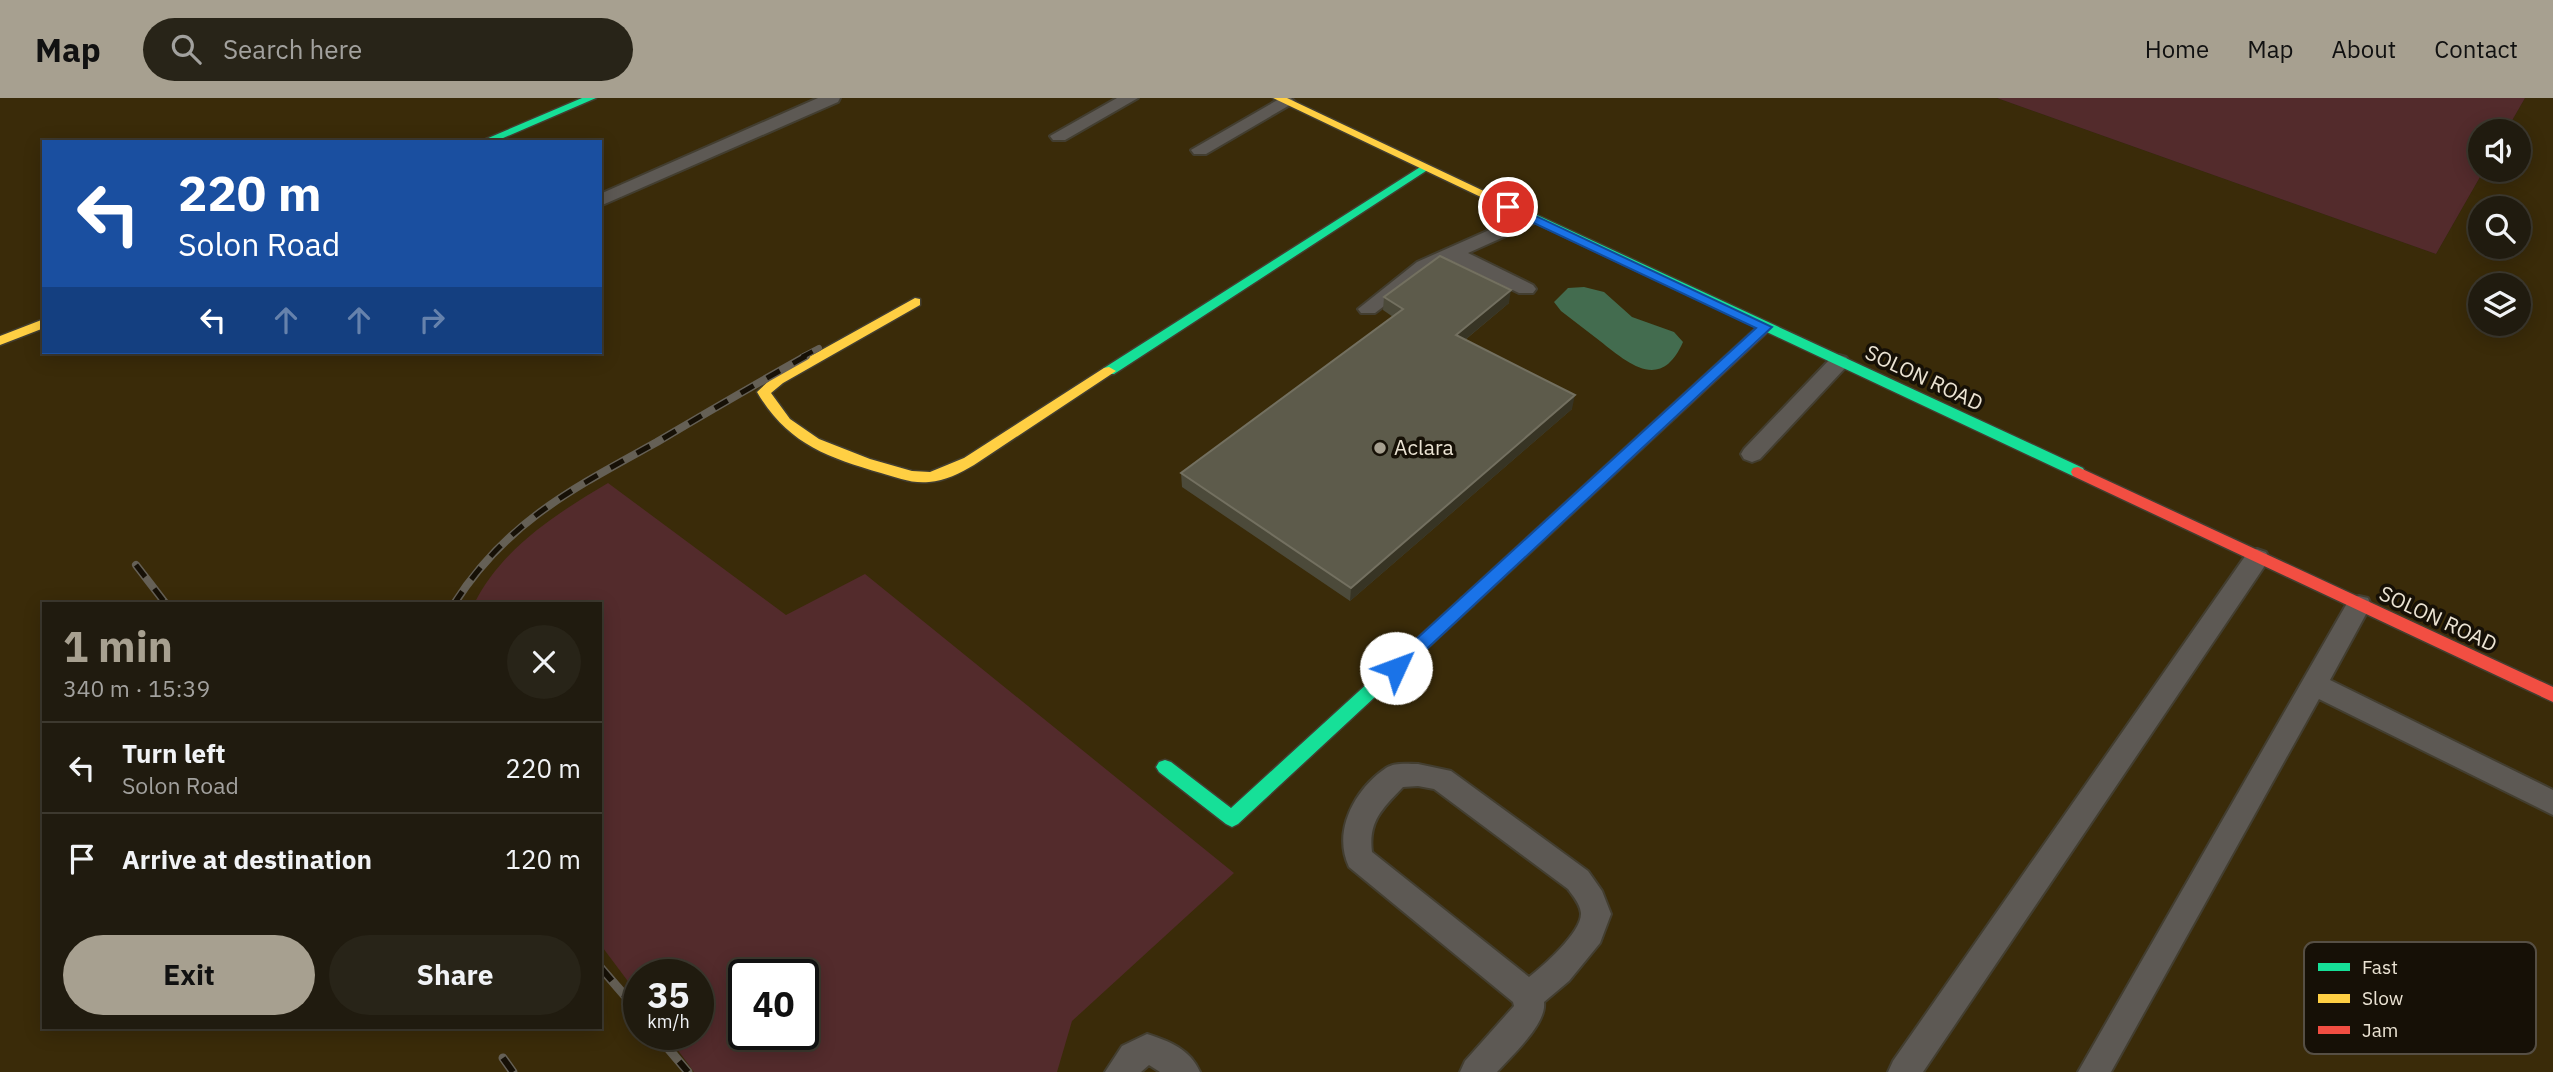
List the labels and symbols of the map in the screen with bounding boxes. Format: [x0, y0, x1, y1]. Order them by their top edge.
pin [1478, 177, 1538, 237]
street label: SOLON ROAD [1861, 338, 1988, 417]
place label: Aclara [1394, 433, 1454, 461]
marker: Aclara [1372, 440, 1388, 456]
street label: SOLON ROAD [2375, 579, 2502, 658]
position arrow [1359, 631, 1433, 705]
legend [2304, 942, 2536, 1054]
text: Fast [2362, 955, 2398, 979]
speed limit sign: 40 [728, 959, 819, 1050]
text: Slow [2362, 986, 2403, 1010]
text: Jam [2362, 1018, 2398, 1042]

